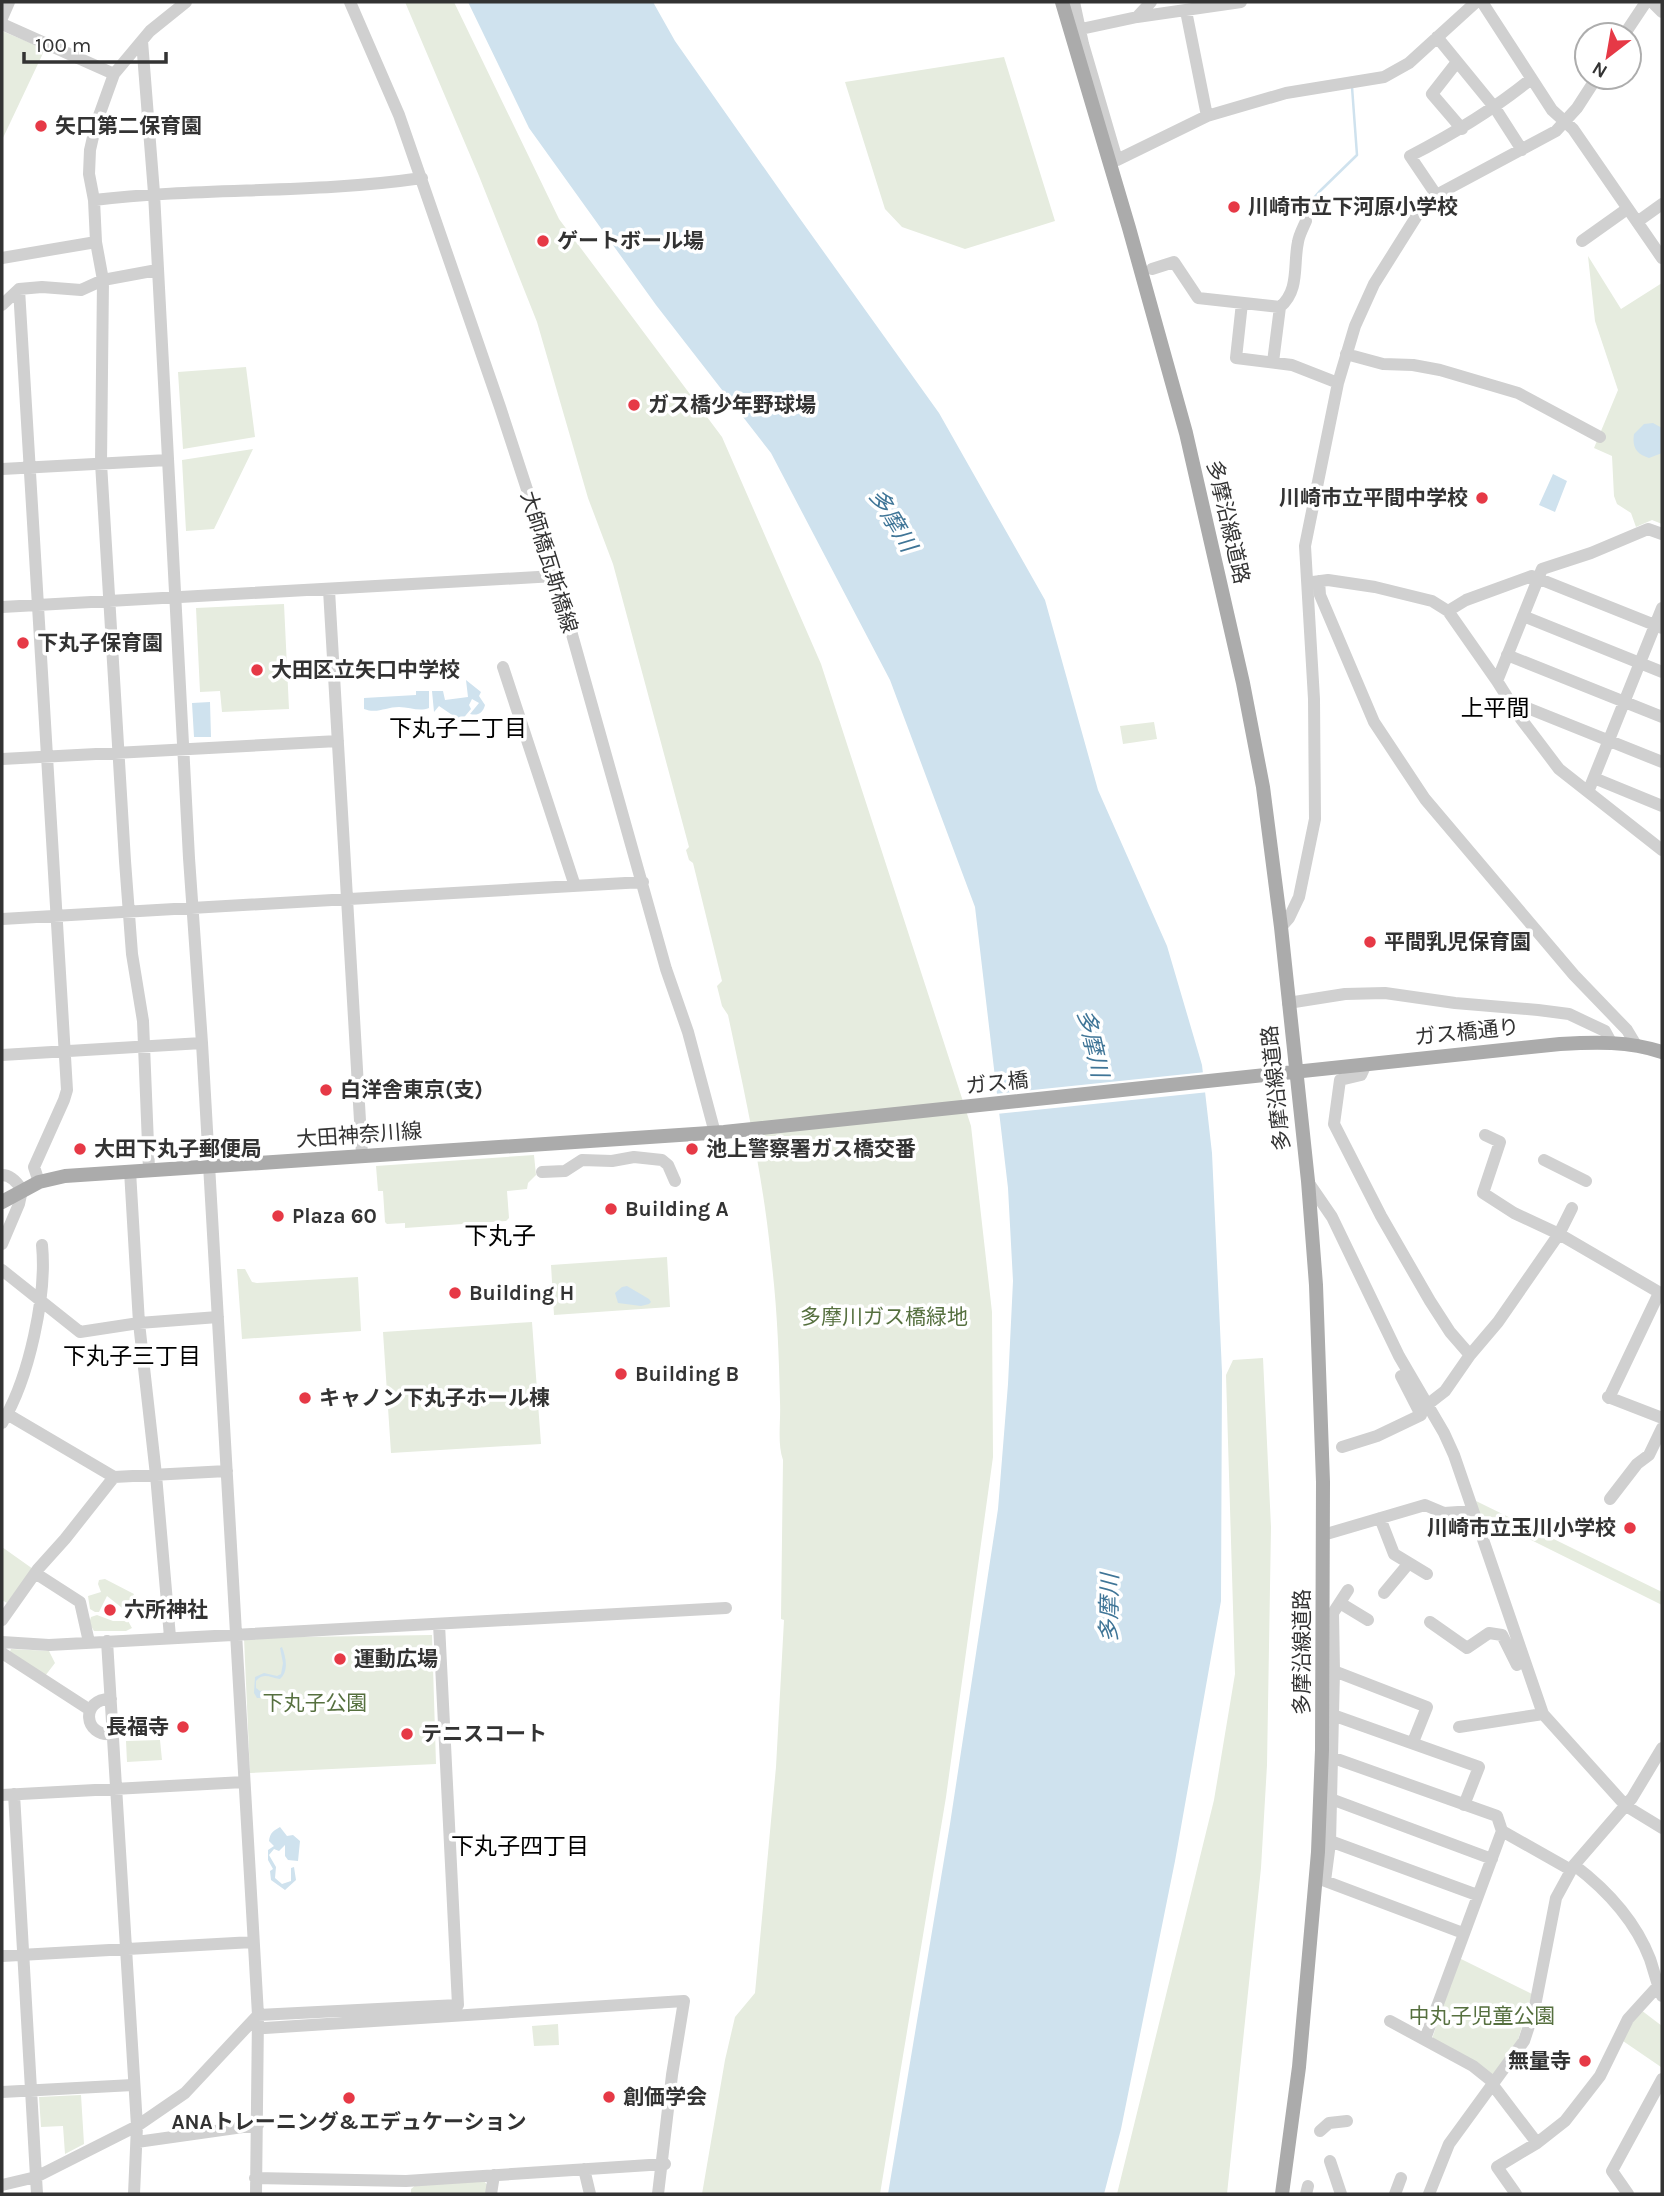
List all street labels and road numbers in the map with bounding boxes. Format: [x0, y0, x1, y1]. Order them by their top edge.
street label: 多摩沿線道路 [1202, 458, 1254, 586]
street label: 大師橋瓦斯橋線 [516, 488, 582, 636]
street label: ガス橋通り [1414, 1015, 1520, 1049]
street label: 多摩沿線道路 [1257, 1024, 1295, 1152]
street label: ガス橋 [964, 1068, 1030, 1098]
street label: 大田神奈川線 [295, 1119, 423, 1151]
street label: 多摩沿線道路 [1290, 1589, 1314, 1715]

